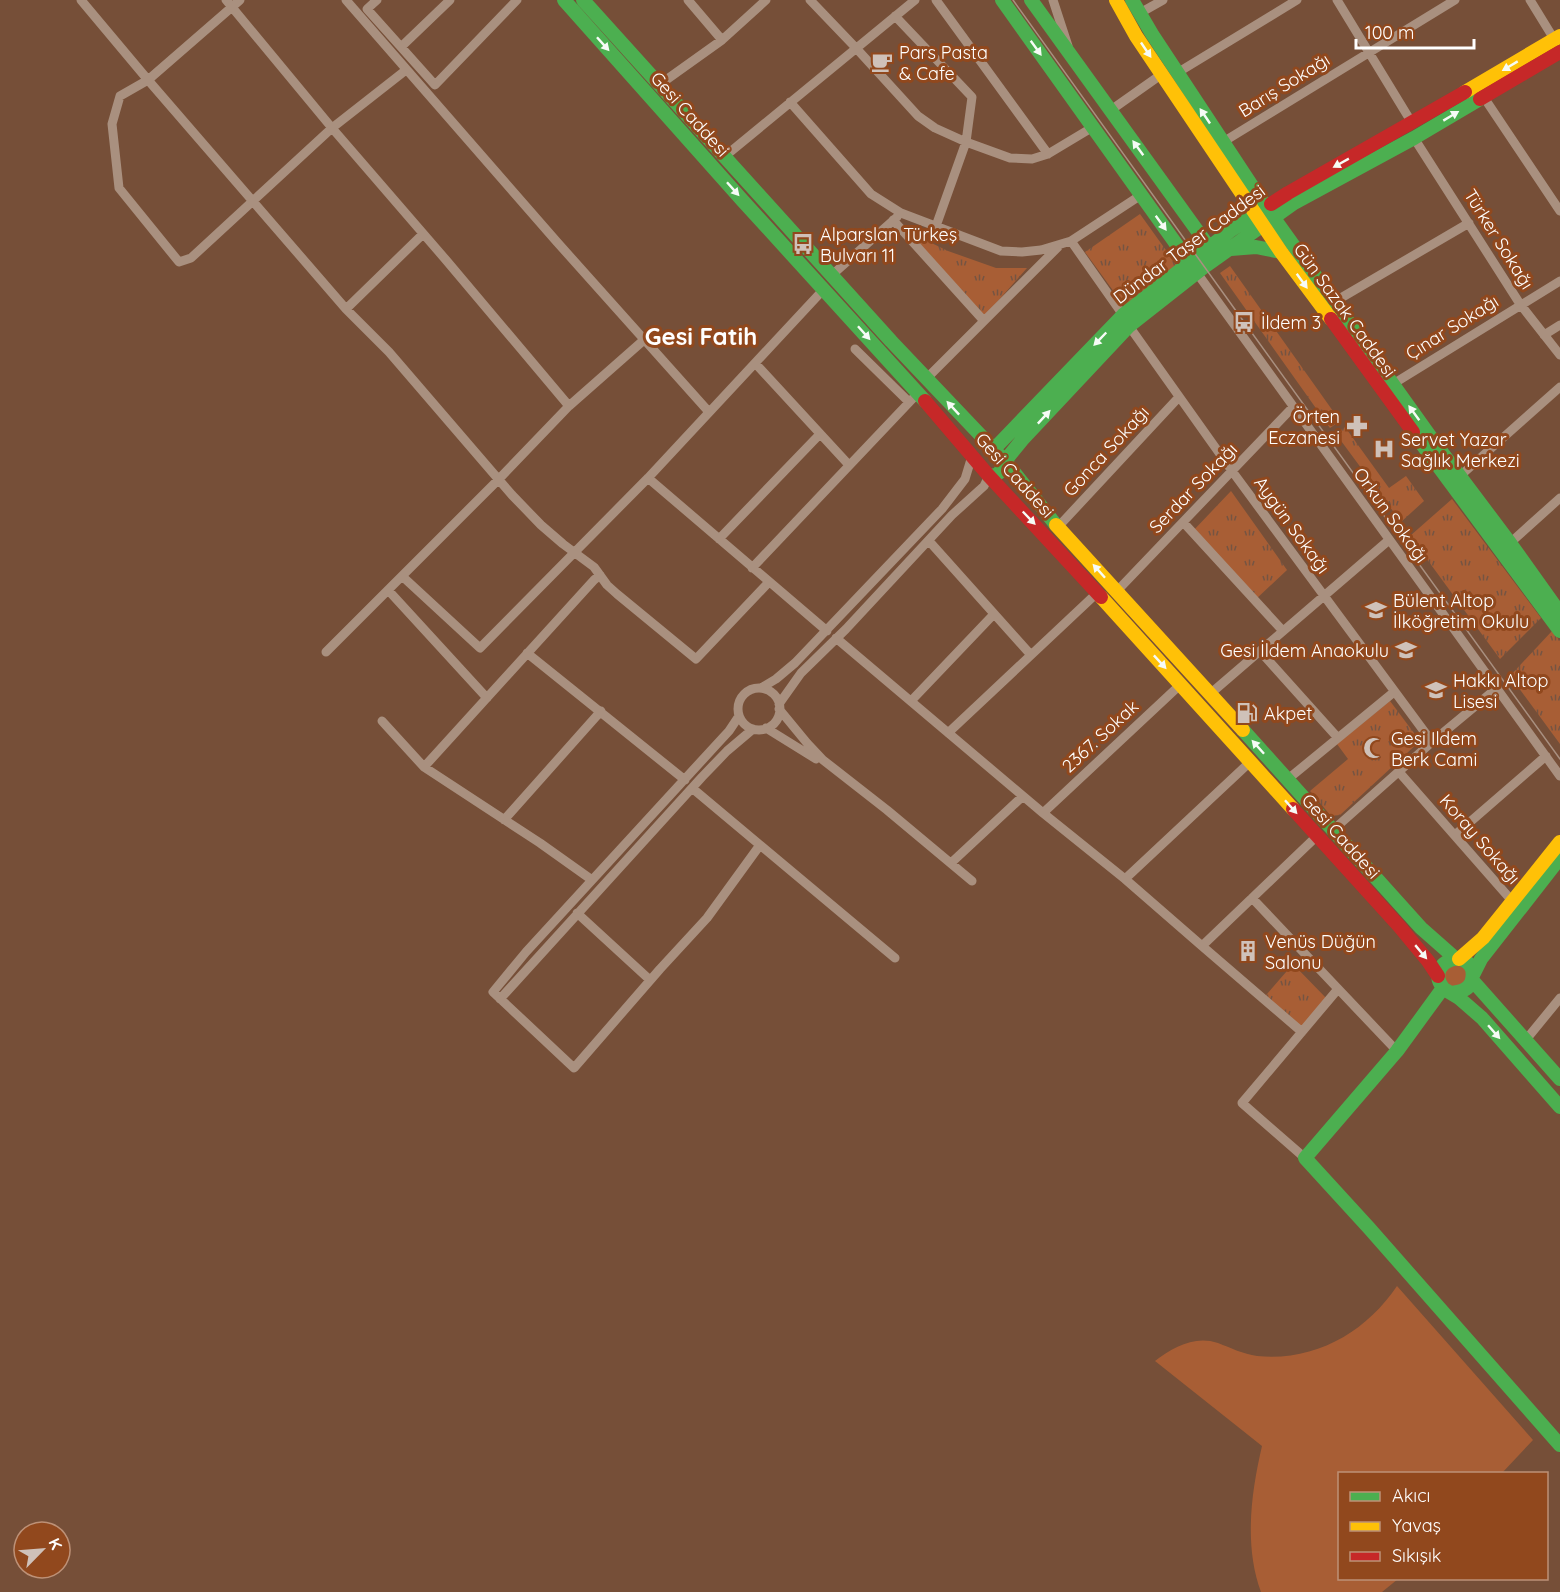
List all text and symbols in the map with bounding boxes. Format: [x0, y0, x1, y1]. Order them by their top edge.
scale bar [1356, 12, 1474, 50]
text: 100 m [1365, 21, 1414, 44]
one-way arrow [596, 36, 610, 51]
one-way arrow [1030, 39, 1042, 55]
place label: Pars Pasta & Cafe [899, 41, 988, 85]
one-way arrow [1140, 42, 1152, 58]
street label: Barış Sokağı [1234, 48, 1334, 122]
cafe icon: Pars Pasta & Cafe [870, 50, 894, 74]
one-way arrow [1502, 60, 1518, 71]
street label: Gesi Caddesi [646, 67, 734, 161]
one-way arrow [1200, 108, 1211, 124]
one-way arrow [1443, 111, 1460, 121]
one-way arrow [1132, 141, 1144, 157]
one-way arrow [1332, 158, 1349, 168]
street label: Dündar Taşer Caddesi [1108, 179, 1270, 309]
one-way arrow [726, 181, 739, 197]
street label: Türker Sokağı [1459, 185, 1539, 293]
one-way arrow [1155, 216, 1167, 231]
place label: Alparslan Türkeş Bulvarı 11 [820, 223, 957, 267]
bus stop icon: Alparslan Türkeş Bulvarı 11 [791, 232, 815, 256]
street label: Gün Sazak Caddesi [1289, 238, 1401, 382]
one-way arrow [1296, 273, 1308, 289]
street label: Çınar Sokağı [1401, 289, 1503, 365]
bus stop icon: İldem 3 [1232, 310, 1256, 334]
place label: İldem 3 [1261, 311, 1321, 334]
district label: Gesi Fatih [645, 321, 757, 351]
one-way arrow [857, 325, 870, 340]
one-way arrow [1093, 332, 1107, 346]
one-way arrow [946, 400, 960, 415]
street label: Gonca Sokağı [1058, 401, 1154, 501]
place label: Örten Eczanesi [1268, 405, 1340, 449]
one-way arrow [1408, 406, 1420, 422]
one-way arrow [1036, 410, 1050, 424]
pharmacy icon: Örten Eczanesi [1345, 414, 1369, 438]
street label: Gesi Caddesi [971, 428, 1059, 522]
place label: Servet Yazar Sağlık Merkezi [1401, 428, 1520, 472]
hospital icon: Servet Yazar Sağlık Merkezi [1372, 437, 1396, 461]
street label: Serdar Sokağı [1144, 438, 1242, 538]
street label: Orkun Sokağı [1349, 463, 1433, 567]
street label: Aygün Sokağı [1249, 472, 1335, 578]
one-way arrow [1021, 511, 1035, 525]
one-way arrow [1092, 564, 1106, 578]
place label: Bülent Altop İlköğretim Okulu [1393, 589, 1529, 633]
school or university icon: Bülent Altop İlköğretim Okulu [1364, 598, 1388, 622]
school or university icon: Gesi İldem Anaokulu [1394, 638, 1418, 662]
place label: Gesi İldem Anaokulu [1220, 639, 1389, 662]
one-way arrow [1153, 655, 1167, 670]
place label: Hakkı Altop Lisesi [1453, 669, 1548, 713]
school or university icon: Hakkı Altop Lisesi [1424, 678, 1448, 702]
street label: 2367. Sokak [1057, 695, 1143, 777]
fuel station icon: Akpet [1235, 701, 1259, 725]
place label: Akpet [1264, 702, 1312, 725]
place label: Gesi Ildem Berk Cami [1391, 727, 1477, 771]
mosque icon: Gesi Ildem Berk Cami [1362, 736, 1386, 760]
one-way arrow [1251, 739, 1265, 754]
street label: Gesi Caddesi [1297, 789, 1385, 883]
street label: Koray Sokağı [1435, 789, 1525, 889]
one-way arrow [1284, 799, 1297, 814]
place label: Venüs Düğün Salonu [1265, 930, 1376, 974]
building icon: Venüs Düğün Salonu [1236, 939, 1260, 963]
one-way arrow [1414, 944, 1427, 959]
one-way arrow [1487, 1024, 1500, 1039]
legend [1338, 1472, 1548, 1580]
text: Akıcı [1392, 1484, 1430, 1507]
text: Yavaş [1392, 1514, 1441, 1537]
north arrow [12, 1520, 72, 1580]
text: K [44, 1535, 67, 1553]
text: Sıkışık [1392, 1544, 1441, 1567]

